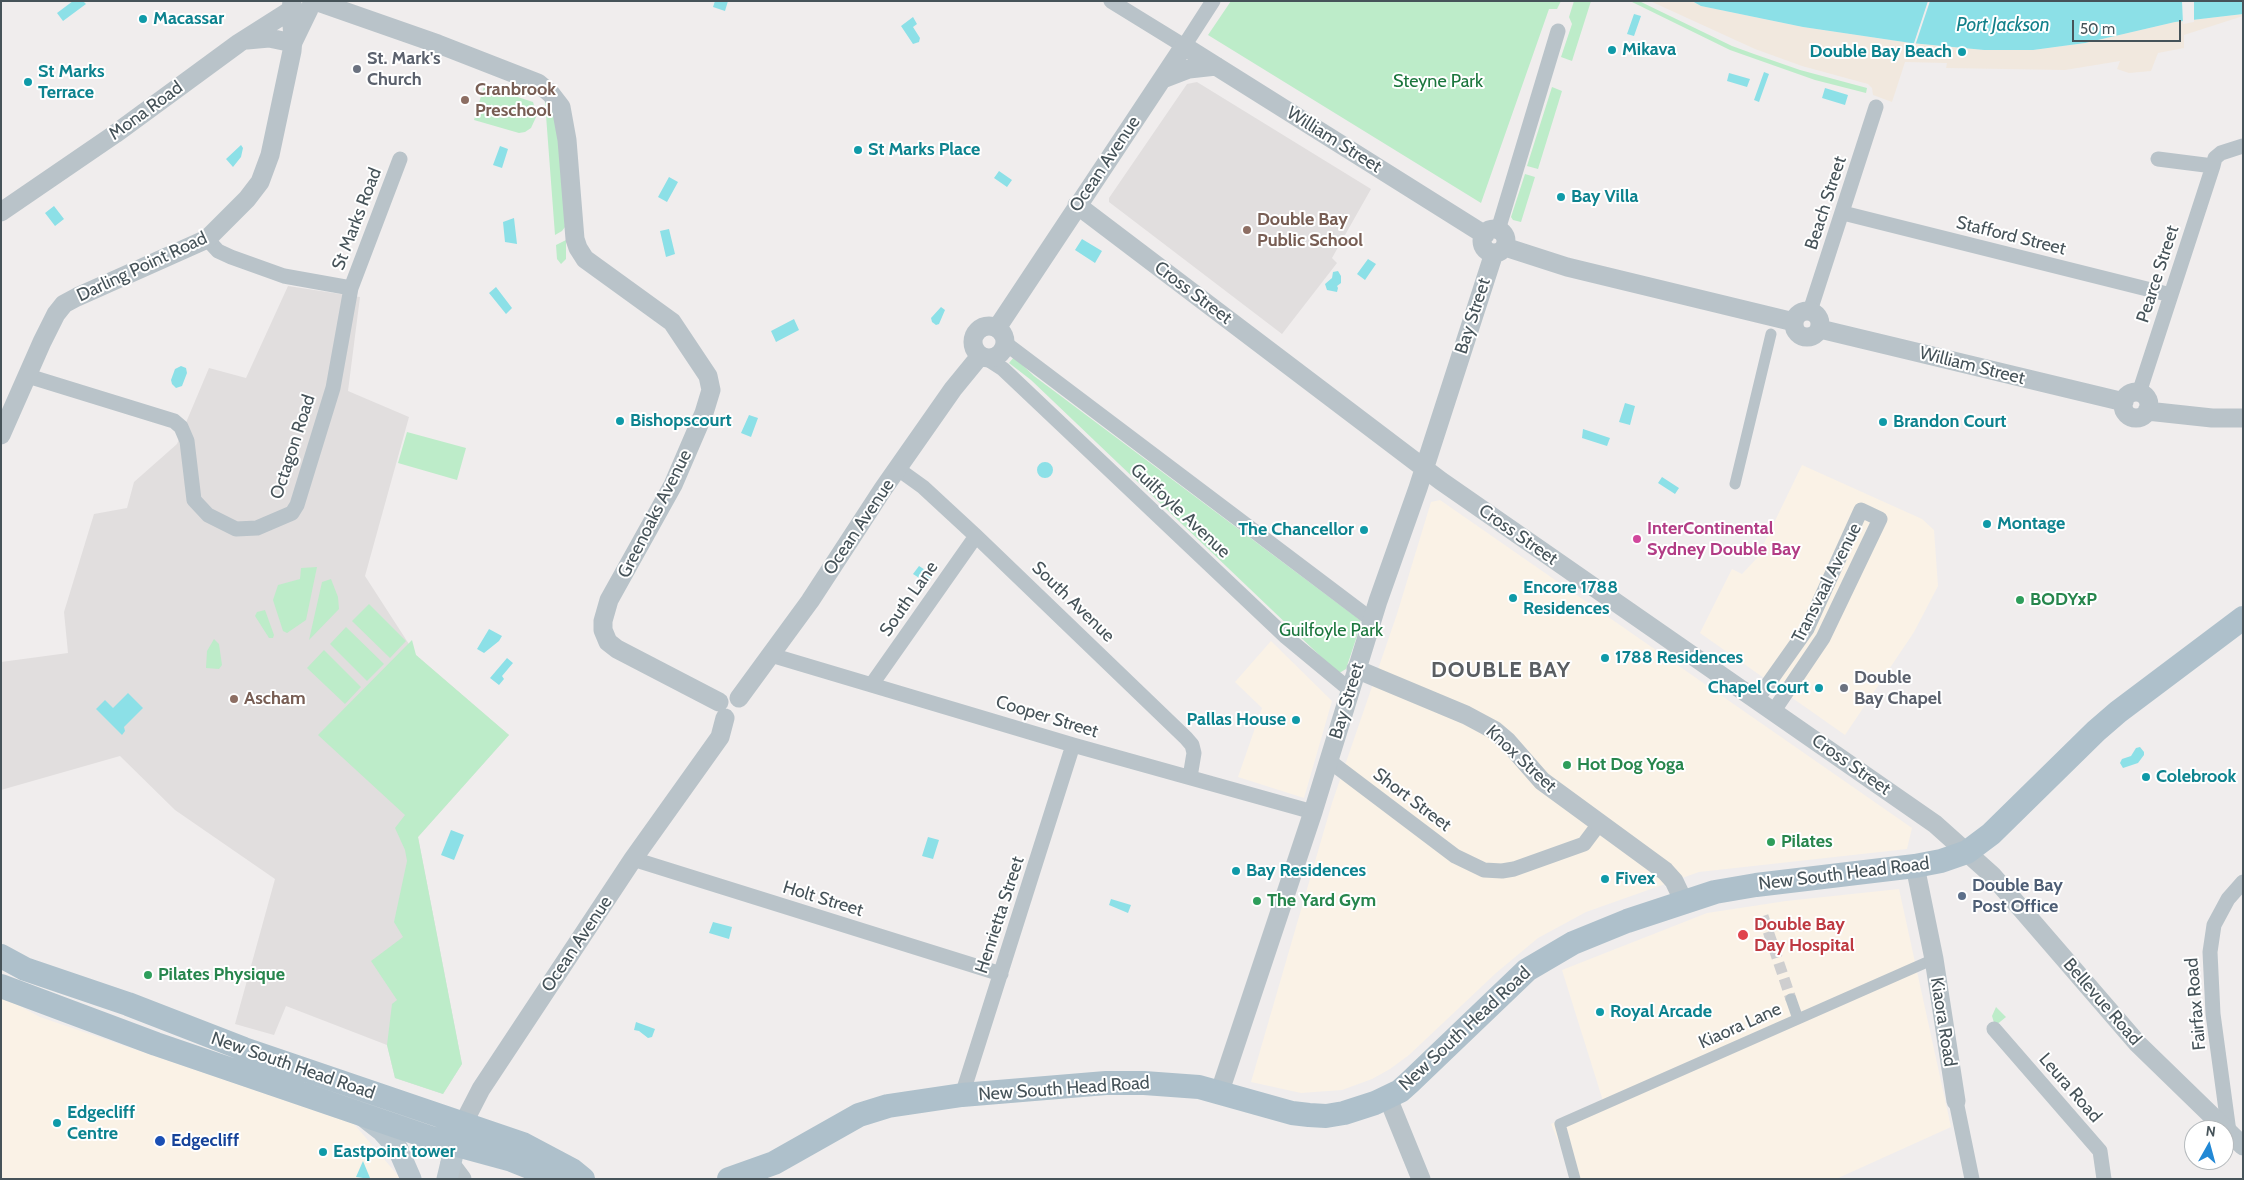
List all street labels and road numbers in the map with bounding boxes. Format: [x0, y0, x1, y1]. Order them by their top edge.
street label: Mona Road [105, 77, 187, 145]
street label: William Street [1283, 102, 1385, 178]
street label: Ocean Avenue [1065, 112, 1145, 216]
street label: Beach Street [1801, 154, 1851, 252]
street label: St Marks Road [328, 165, 386, 273]
street label: Stafford Street [1954, 212, 2068, 260]
street label: Pearce Street [2132, 223, 2184, 325]
street label: Darling Point Road [73, 227, 211, 307]
street label: Cross Street [1150, 257, 1236, 329]
street label: Bay Street [1451, 275, 1495, 357]
street label: William Street [1917, 342, 2027, 390]
street label: Octagon Road [266, 392, 320, 502]
street label: Greenoaks Avenue [613, 446, 697, 582]
street label: Guilfoyle Avenue [1126, 459, 1234, 563]
street label: Ocean Avenue [819, 475, 899, 579]
street label: Cross Street [1474, 500, 1562, 570]
street label: Transvaal Avenue [1788, 520, 1866, 646]
street label: South Lane [875, 557, 943, 641]
street label: South Avenue [1027, 557, 1119, 647]
street label: Bay Street [1325, 660, 1369, 742]
street label: Cooper Street [993, 691, 1101, 743]
street label: Knox Street [1481, 721, 1561, 797]
street label: Cross Street [1807, 730, 1895, 800]
street label: Short Street [1369, 764, 1455, 836]
street label: New South Head Road [1757, 853, 1931, 895]
street label: Henrietta Street [971, 854, 1029, 976]
street label: Holt Street [780, 877, 866, 921]
street label: Ocean Avenue [537, 892, 617, 996]
street label: Bellevue Road [2058, 954, 2146, 1050]
street label: Fairfax Road [2181, 957, 2211, 1051]
street label: New South Head Road [1395, 963, 1535, 1095]
street label: Kiaora Road [1925, 976, 1961, 1068]
street label: Kiaora Lane [1695, 998, 1785, 1054]
street label: New South Head Road [208, 1028, 378, 1104]
street label: Leura Road [2034, 1049, 2106, 1127]
street label: New South Head Road [978, 1072, 1150, 1106]

